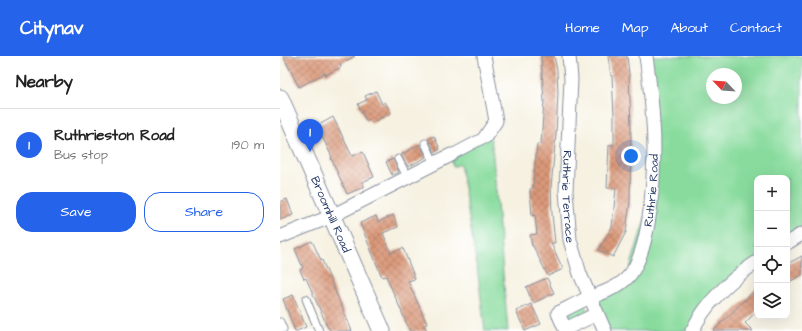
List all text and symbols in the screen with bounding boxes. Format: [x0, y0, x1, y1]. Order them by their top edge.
text: Citynav [20, 15, 83, 42]
text: Home [565, 18, 600, 38]
text: Map [622, 18, 648, 38]
text: About [670, 18, 708, 38]
text: Contact [730, 18, 782, 38]
north arrow [706, 68, 742, 104]
text: Nearby [16, 70, 73, 94]
pin: 1 [297, 119, 323, 152]
text: Ruthrieston Road [54, 125, 174, 146]
text: 1 [28, 136, 30, 154]
text: 190 m [231, 136, 264, 154]
text: Bus stop [54, 146, 108, 164]
your location [621, 146, 641, 166]
street label: Ruthrie Terrace [557, 150, 578, 244]
street label: Ruthrie Road [640, 154, 663, 228]
street label: Broomhill Road [306, 174, 355, 255]
map controls [754, 175, 790, 319]
button: + [754, 175, 790, 211]
button: Save [16, 192, 136, 232]
button: Share [144, 192, 264, 232]
button: − [754, 211, 790, 247]
button: locate [754, 247, 790, 283]
button: layers [754, 283, 790, 319]

